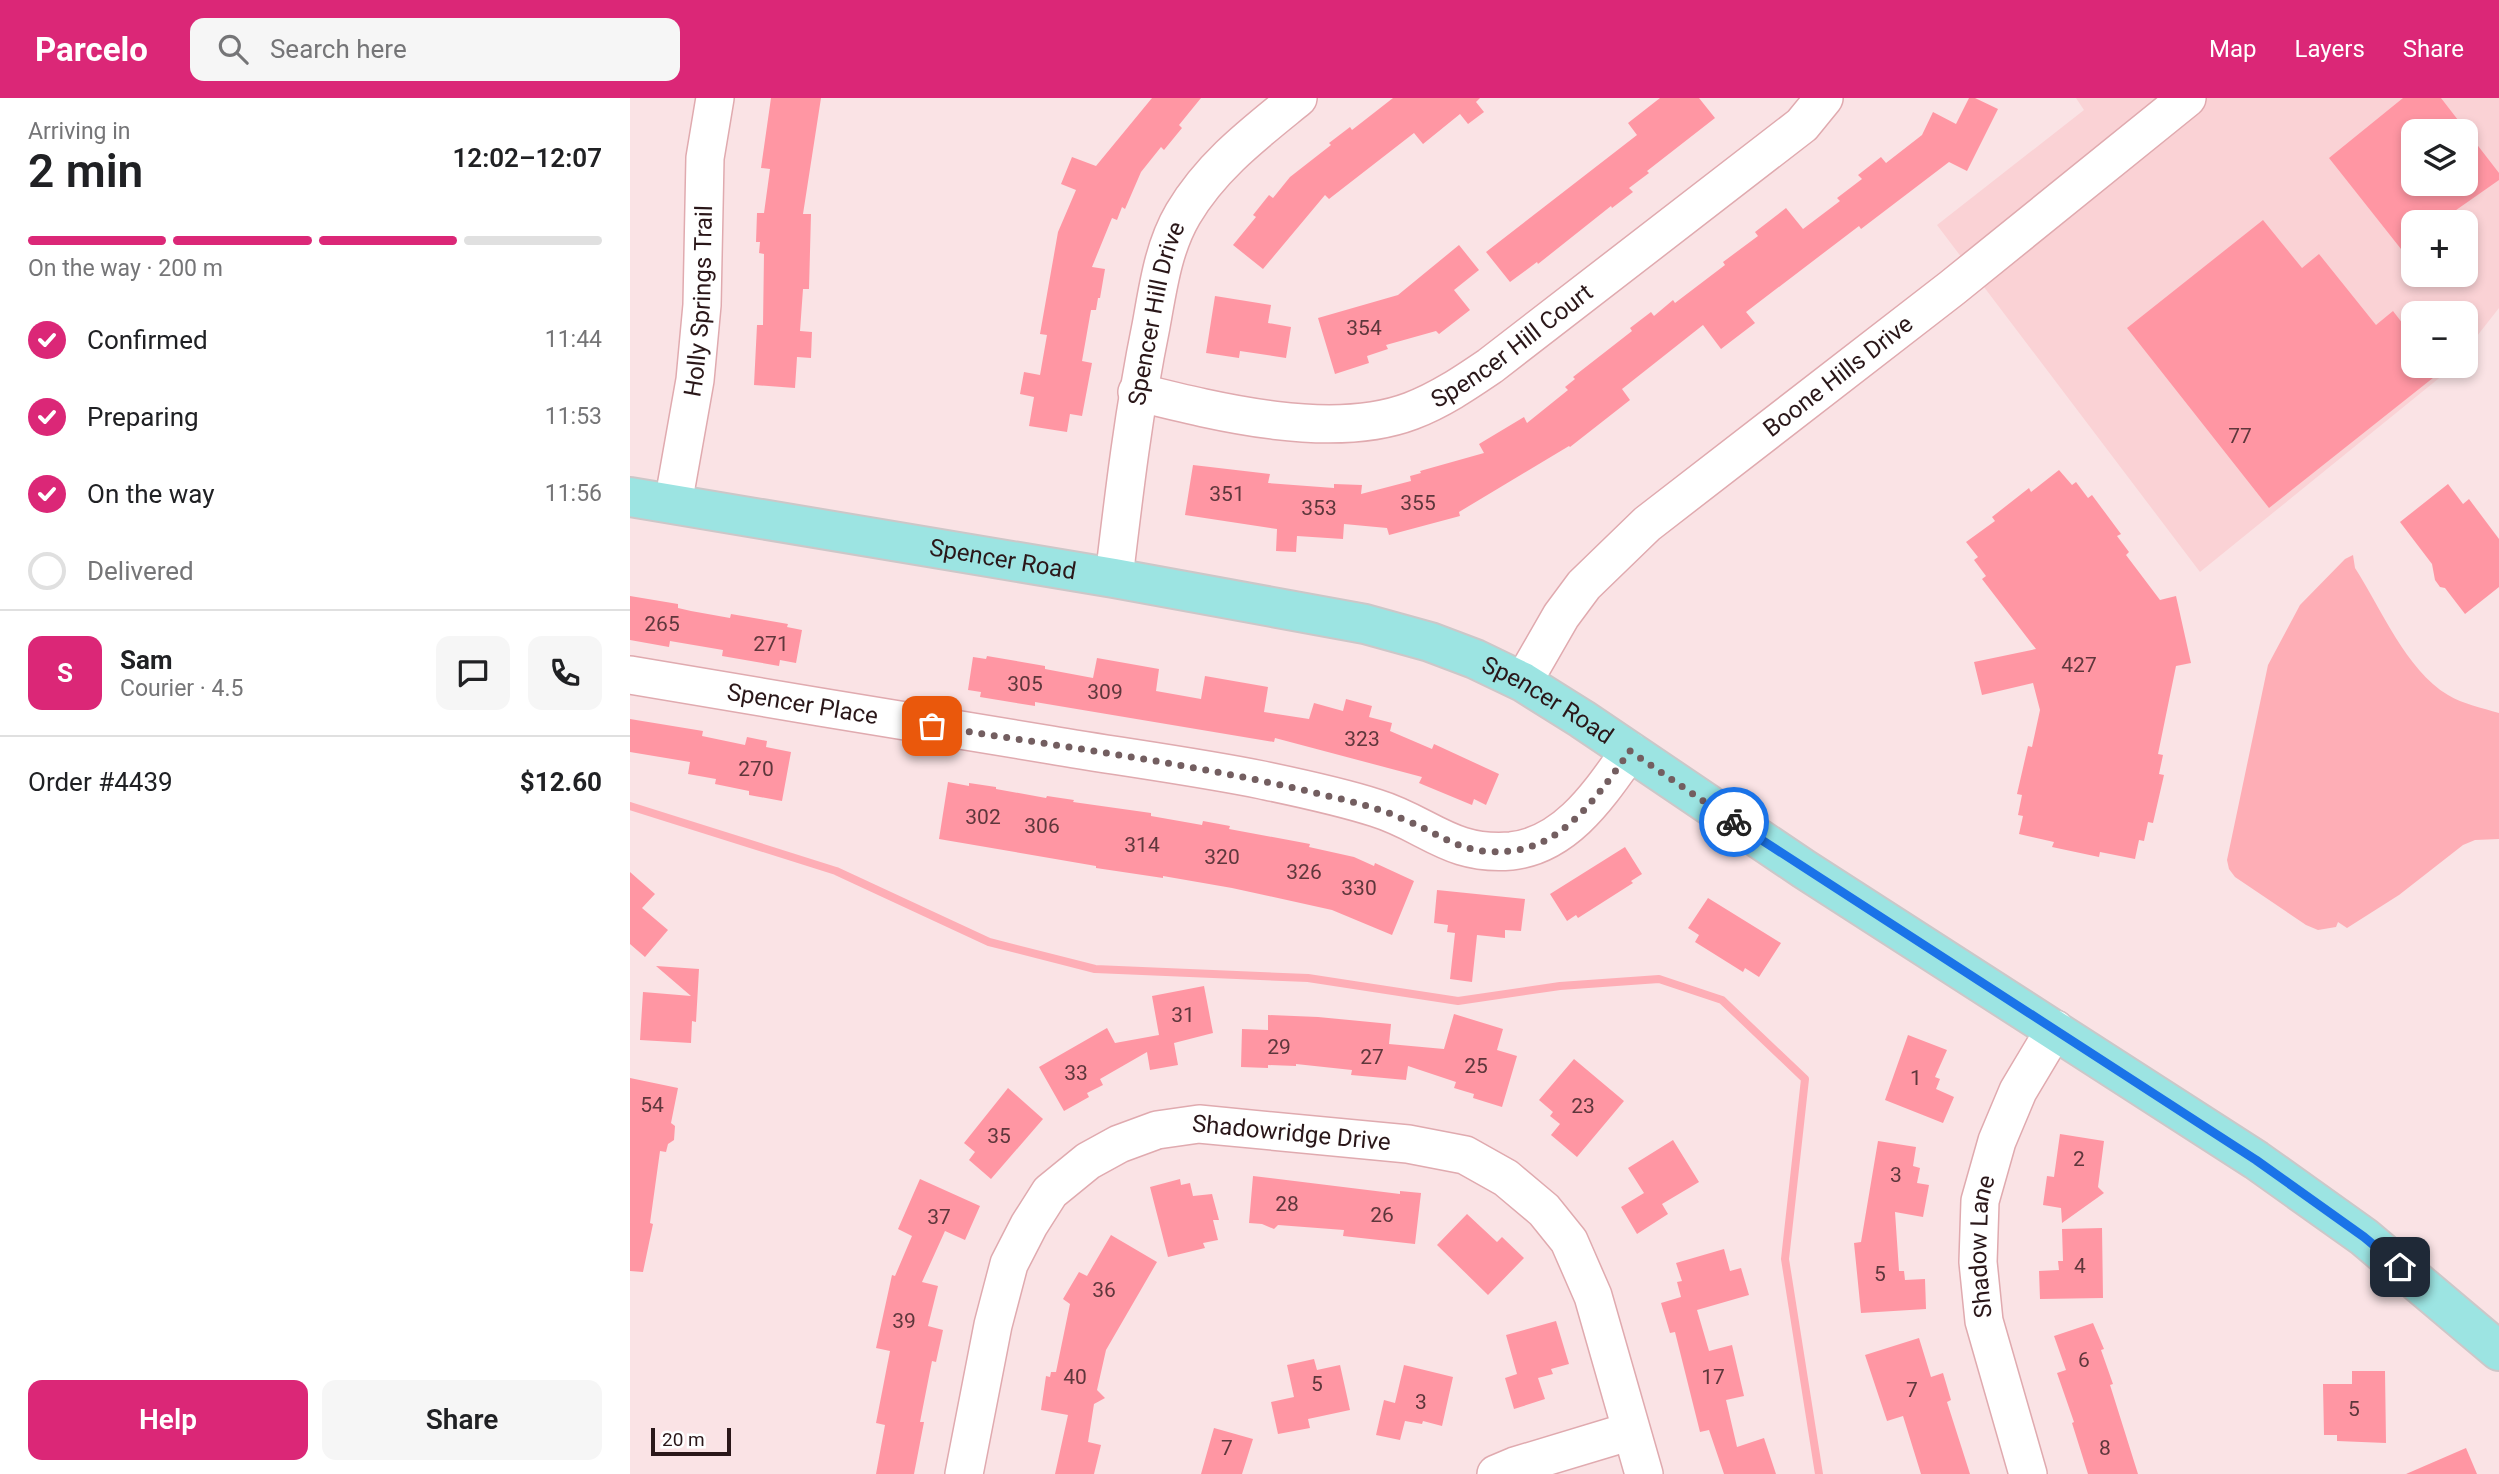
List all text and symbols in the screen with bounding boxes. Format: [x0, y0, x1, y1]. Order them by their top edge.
search box [190, 18, 680, 81]
text: Parcelo [35, 30, 148, 69]
icon: search [214, 30, 252, 68]
text: Search here [270, 34, 407, 64]
text: Map [2209, 35, 2257, 63]
text: Layers [2295, 35, 2365, 63]
text: Share [2403, 35, 2464, 63]
text: Arriving in [28, 118, 131, 145]
map controls [2401, 119, 2478, 378]
button: layers [2401, 119, 2478, 196]
text: 12:02–12:07 [452, 143, 602, 173]
text: 2 min [28, 144, 143, 198]
street label: Holly Springs Trail [678, 205, 718, 399]
button: + [2401, 210, 2478, 287]
street label: Spencer Hill Drive [1123, 217, 1191, 408]
text: On the way · 200 m [28, 255, 223, 282]
street label: Spencer Hill Court [1426, 278, 1598, 414]
button: − [2401, 301, 2478, 378]
street label: Boone Hills Drive [1758, 310, 1918, 443]
house number: 354 [1346, 316, 1382, 340]
icon: check [28, 321, 66, 359]
text: Confirmed [87, 325, 208, 355]
text: 11:44 [545, 326, 602, 353]
icon: check [28, 398, 66, 436]
text: Preparing [87, 402, 199, 432]
text: 11:53 [545, 403, 602, 430]
house number: 77 [2228, 424, 2252, 448]
icon: check [28, 475, 66, 513]
text: On the way [87, 479, 215, 509]
text: 11:56 [545, 480, 602, 507]
house number: 351 [1209, 482, 1245, 506]
house number: 355 [1400, 491, 1436, 515]
house number: 353 [1301, 496, 1337, 520]
street label: Spencer Road [927, 533, 1078, 585]
text: Delivered [87, 556, 194, 586]
house number: 265 [644, 612, 680, 636]
house number: 271 [753, 632, 789, 656]
button: chat [436, 636, 510, 710]
button: phone [528, 636, 602, 710]
text: Sam [120, 645, 172, 675]
street label: Spencer Road [1477, 650, 1619, 750]
house number: 427 [2061, 653, 2097, 677]
text: S [57, 658, 73, 688]
house number: 305 [1007, 672, 1043, 696]
text: Courier · 4.5 [120, 675, 243, 702]
street label: Spencer Place [725, 678, 880, 730]
house number: 309 [1087, 680, 1123, 704]
pin [902, 696, 962, 756]
icon: bag [913, 707, 951, 745]
house number: 323 [1344, 727, 1380, 751]
house number: 270 [738, 757, 774, 781]
text: Order #4439 [28, 767, 173, 797]
text: $12.60 [520, 767, 602, 797]
courier [1699, 787, 1769, 857]
icon: bike [1715, 803, 1753, 841]
house number: 302 [965, 805, 1001, 829]
house number: 306 [1024, 814, 1060, 838]
house number: 314 [1124, 833, 1160, 857]
house number: 320 [1204, 845, 1240, 869]
house number: 326 [1286, 860, 1322, 884]
house number: 330 [1341, 876, 1377, 900]
house number: 31 [1171, 1003, 1195, 1027]
house number: 29 [1267, 1035, 1291, 1059]
house number: 27 [1360, 1045, 1384, 1069]
house number: 25 [1464, 1054, 1488, 1078]
house number: 33 [1064, 1061, 1088, 1085]
house number: 1 [1910, 1066, 1922, 1090]
house number: 54 [640, 1093, 664, 1117]
house number: 23 [1571, 1094, 1595, 1118]
street label: Shadowridge Drive [1191, 1109, 1392, 1156]
house number: 35 [987, 1124, 1011, 1148]
house number: 2 [2073, 1147, 2085, 1171]
house number: 3 [1890, 1163, 1902, 1187]
street label: Shadow Lane [1964, 1172, 2001, 1320]
house number: 28 [1275, 1192, 1299, 1216]
house number: 26 [1370, 1203, 1394, 1227]
house number: 37 [927, 1205, 951, 1229]
pin [2370, 1237, 2430, 1297]
icon: home [2381, 1248, 2419, 1286]
house number: 4 [2074, 1254, 2086, 1278]
house number: 5 [1874, 1262, 1886, 1286]
house number: 36 [1092, 1278, 1116, 1302]
house number: 39 [892, 1309, 916, 1333]
house number: 6 [2078, 1348, 2090, 1372]
house number: 40 [1063, 1365, 1087, 1389]
house number: 17 [1701, 1365, 1725, 1389]
house number: 5 [1311, 1372, 1323, 1396]
house number: 7 [1906, 1378, 1918, 1402]
button: Help [28, 1380, 308, 1460]
button: Share [322, 1380, 602, 1460]
house number: 3 [1415, 1390, 1427, 1414]
house number: 5 [2348, 1397, 2360, 1421]
scale bar [651, 1425, 732, 1457]
text: 20 m [662, 1428, 705, 1451]
house number: 7 [1221, 1436, 1233, 1460]
house number: 8 [2099, 1436, 2111, 1460]

